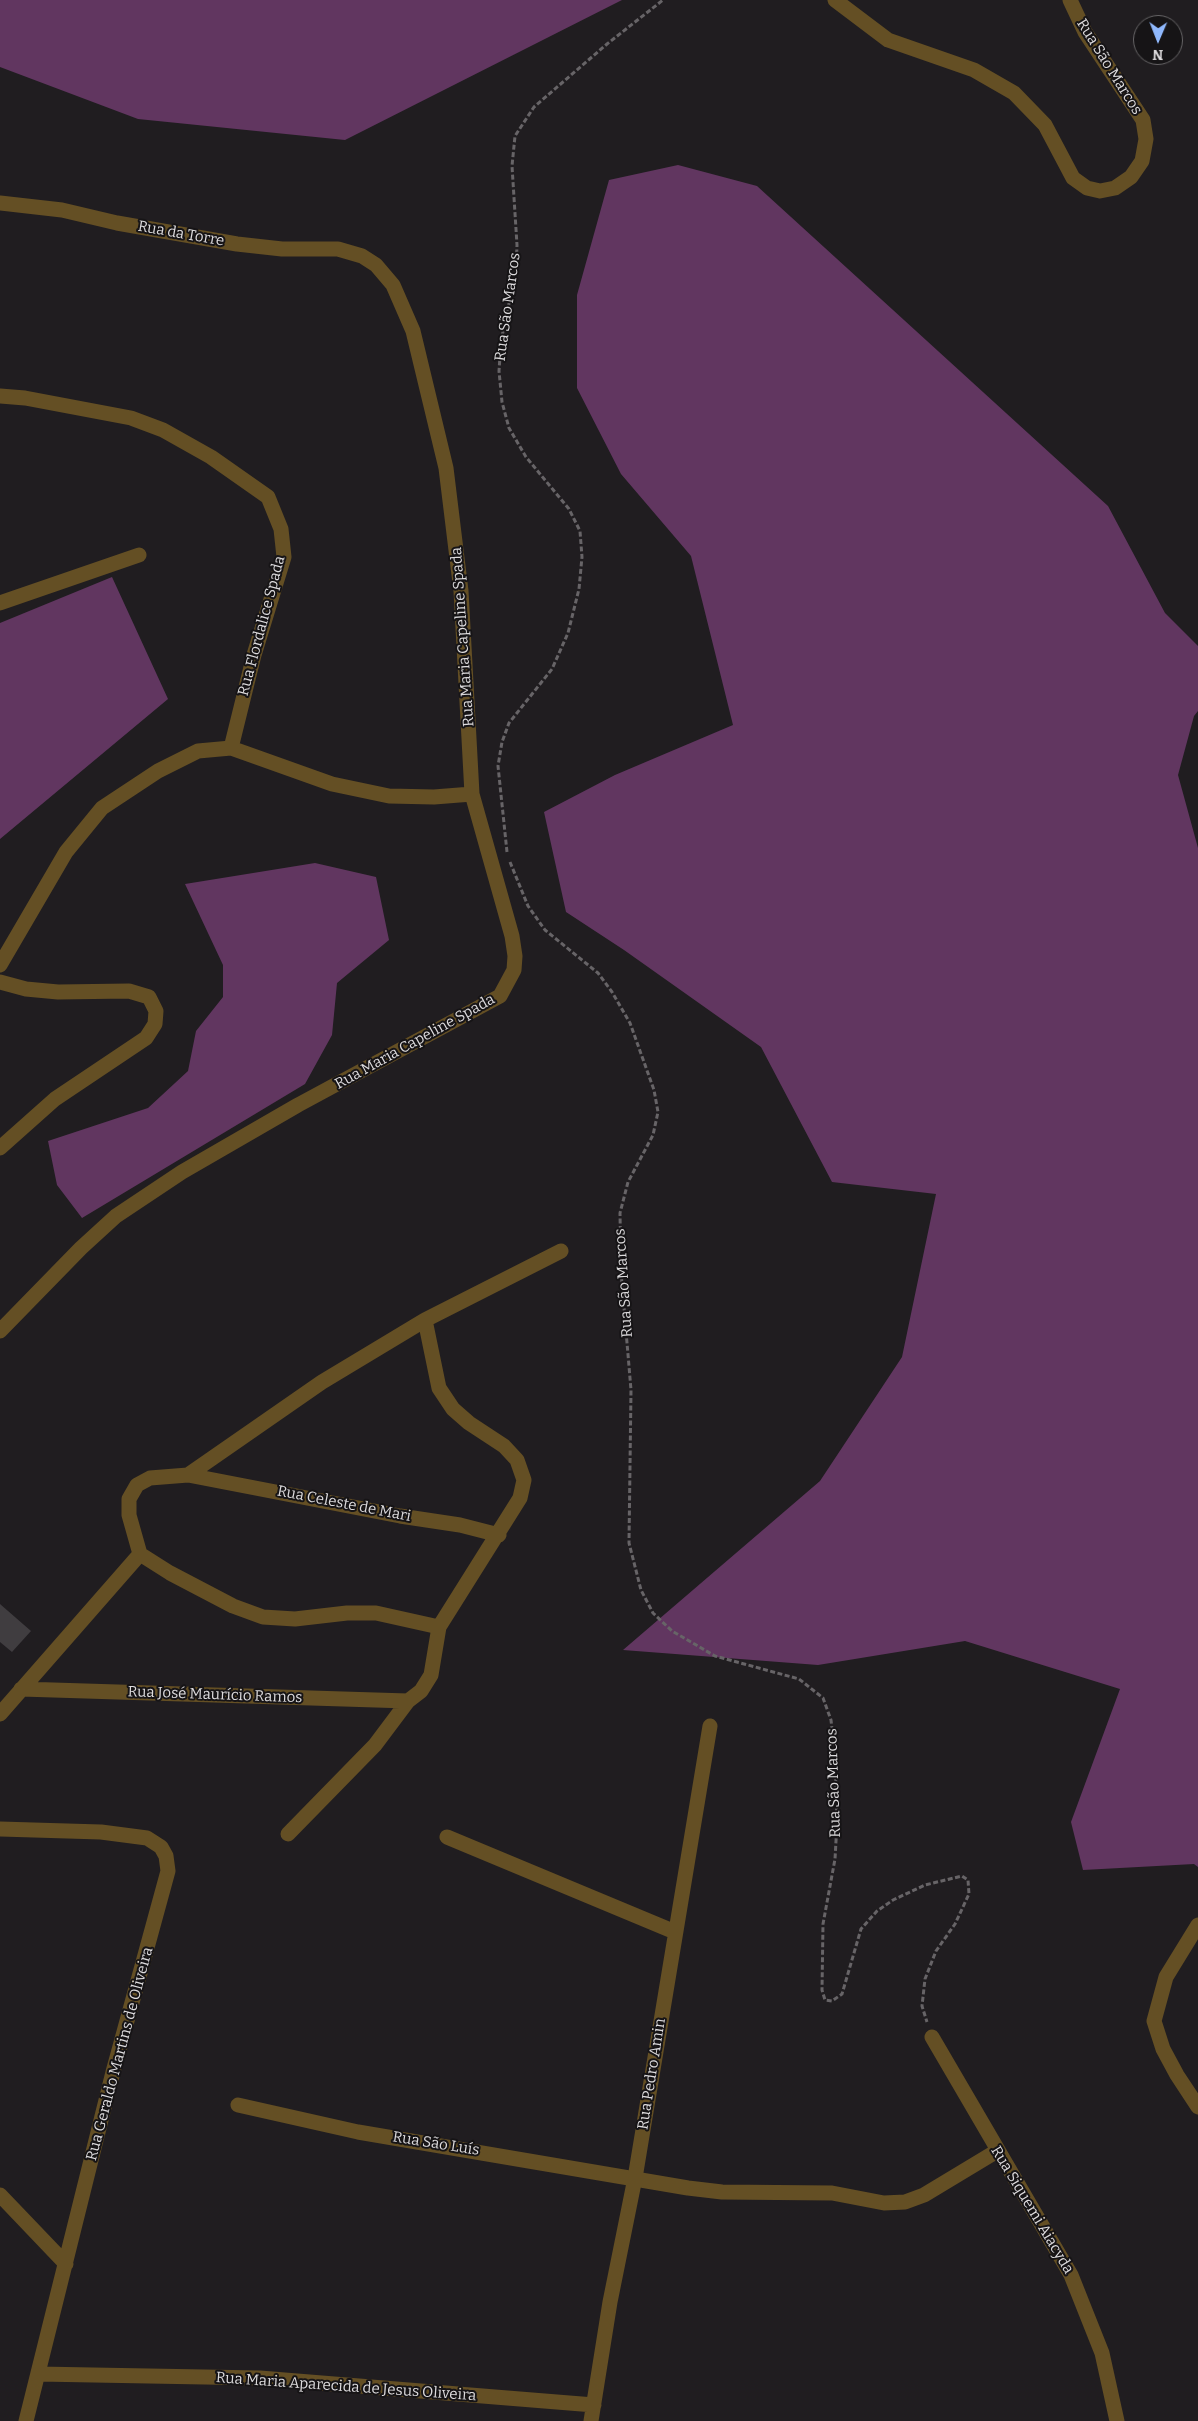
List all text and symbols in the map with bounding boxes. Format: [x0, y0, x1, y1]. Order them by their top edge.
north arrow [1133, 15, 1183, 65]
street label: Rua São Marcos [1072, 16, 1146, 118]
text: N [1152, 46, 1163, 63]
street label: Rua da Torre [136, 218, 226, 250]
street label: Rua São Marcos [491, 252, 525, 362]
street label: Rua Maria Capeline Spada [448, 547, 478, 727]
street label: Rua Flordalice Spada [235, 554, 289, 698]
street label: Rua Maria Capeline Spada [332, 990, 498, 1094]
street label: Rua São Marcos [611, 1228, 637, 1338]
street label: Rua Celeste de Mari [276, 1482, 412, 1526]
street label: Rua José Maurício Ramos [127, 1683, 303, 1707]
street label: Rua São Marcos [823, 1728, 845, 1838]
street label: Rua Geraldo Martins de Oliveira [83, 1945, 157, 2163]
street label: Rua Pedro Amin [634, 2017, 670, 2131]
street label: Rua São Luís [391, 2128, 481, 2160]
street label: Rua Siquemi Aiacyda [987, 2143, 1077, 2277]
street label: Rua Maria Aparecida de Jesus Oliveira [215, 2369, 477, 2405]

